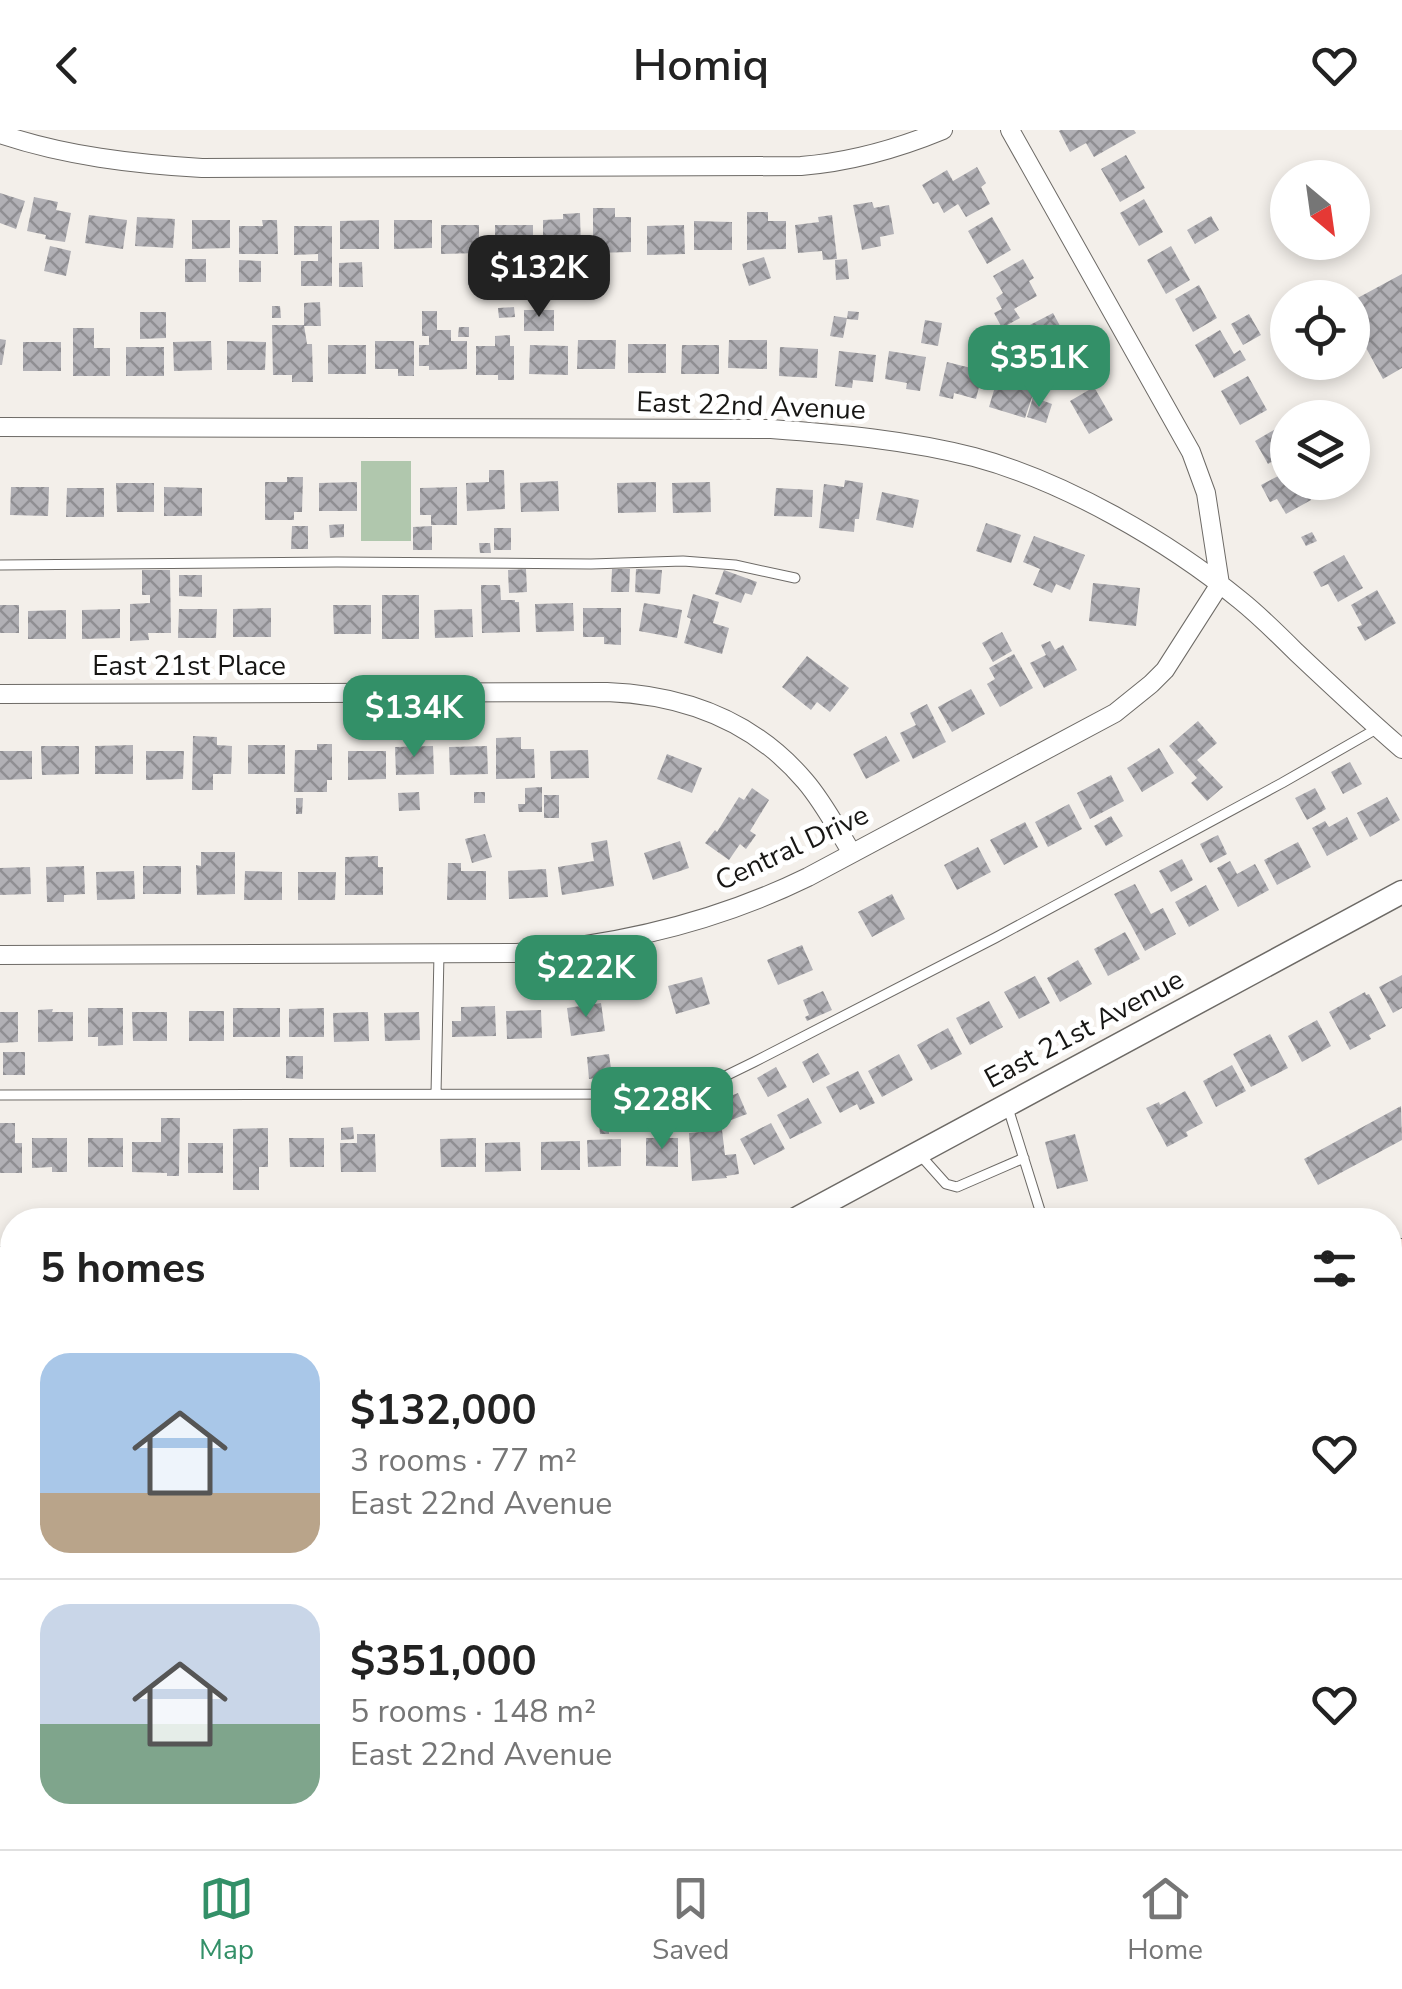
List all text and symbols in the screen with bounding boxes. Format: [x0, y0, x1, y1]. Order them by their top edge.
text: Homiq [633, 35, 769, 96]
icon: back [40, 38, 95, 93]
icon: heart [1307, 38, 1362, 93]
north arrow [1270, 160, 1370, 260]
map controls [1270, 160, 1370, 500]
pin: $132K [469, 235, 609, 320]
text: $132K [490, 246, 588, 289]
button: locate [1270, 280, 1370, 380]
pin: $351K [969, 325, 1109, 410]
text: $351K [990, 336, 1088, 379]
street label: East 22nd Avenue [636, 383, 866, 429]
button: layers [1270, 400, 1370, 500]
street label: East 21st Place [92, 647, 286, 685]
pin: $134K [344, 675, 484, 760]
text: $134K [365, 686, 463, 729]
street label: Central Drive [709, 796, 875, 900]
pin: $222K [516, 935, 656, 1020]
text: $222K [537, 946, 635, 989]
street label: East 21st Avenue [978, 960, 1190, 1098]
pin: $228K [592, 1067, 732, 1152]
text: $228K [613, 1078, 711, 1121]
text: 5 homes [40, 1240, 205, 1297]
icon: filters [1307, 1241, 1362, 1296]
text: $132,000 [350, 1382, 537, 1439]
icon: home [120, 1393, 240, 1513]
icon: heart [1307, 1426, 1362, 1481]
text: 3 rooms · 77 m² [350, 1439, 577, 1482]
text: East 22nd Avenue [350, 1482, 612, 1525]
text: $351,000 [350, 1633, 537, 1690]
icon: home [120, 1644, 240, 1764]
icon: heart [1307, 1677, 1362, 1732]
text: 5 rooms · 148 m² [350, 1690, 596, 1733]
text: East 22nd Avenue [350, 1733, 612, 1776]
tab: Map [199, 1871, 254, 1969]
tab: Saved [652, 1871, 729, 1969]
tab: Home [1127, 1871, 1203, 1969]

